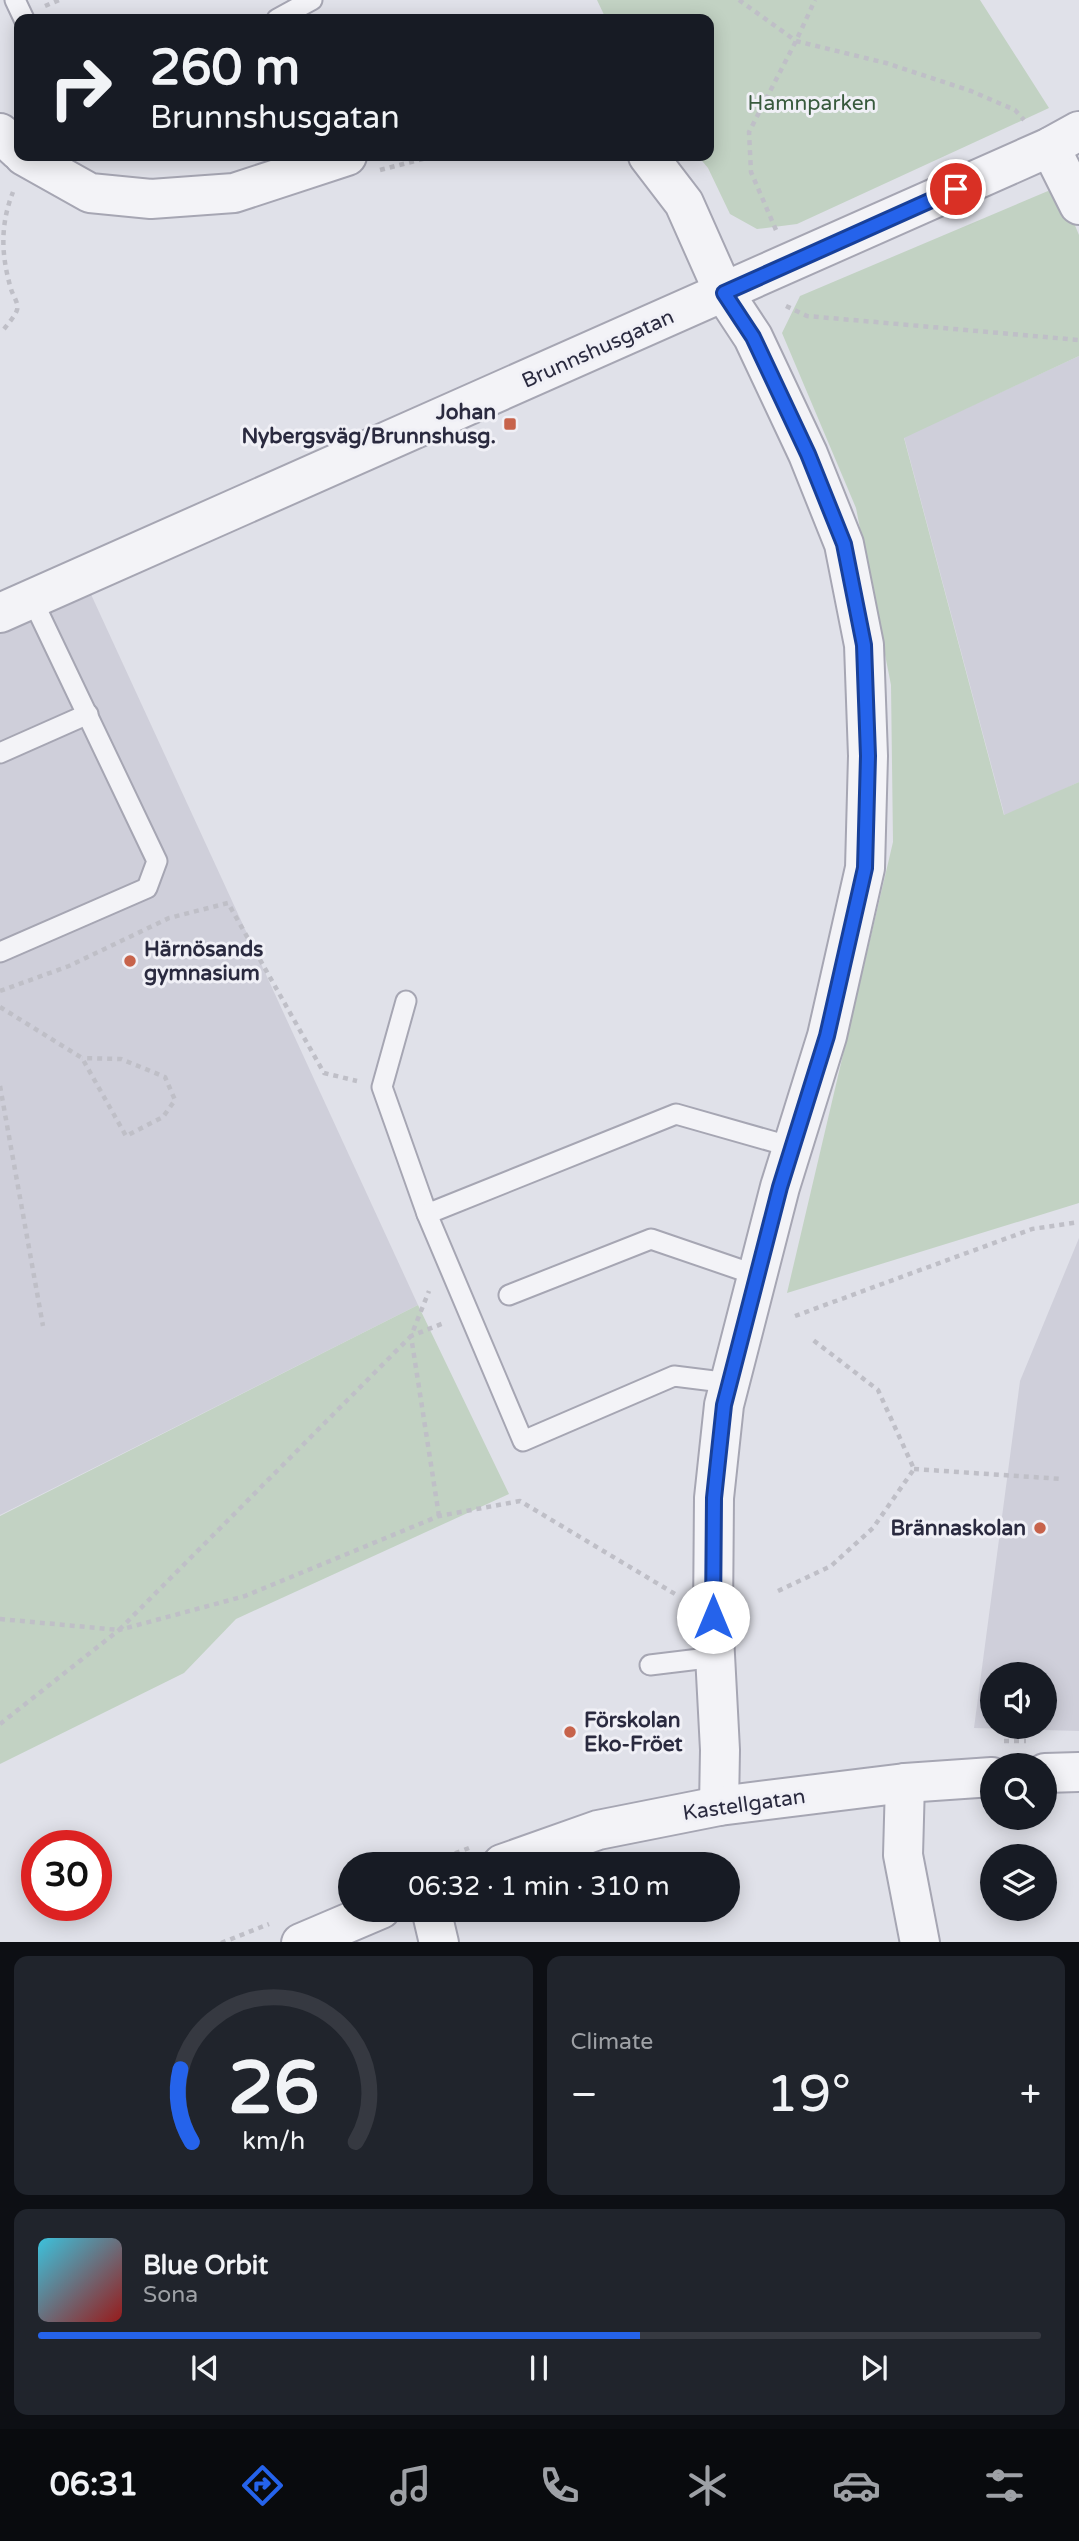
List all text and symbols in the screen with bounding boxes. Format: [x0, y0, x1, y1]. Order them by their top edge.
text: 260 m [150, 39, 300, 98]
icon: right [35, 42, 126, 133]
park label: Hamnparken [748, 91, 876, 116]
text: Brunnshusgatan [150, 99, 400, 137]
pin [926, 159, 986, 219]
icon: arrive [937, 170, 975, 208]
street label: Brunnshusgatan [518, 304, 678, 394]
place label: Johan Nybergsväg/Brunnshusg. [241, 400, 496, 449]
marker: Johan Nybergsväg/Brunnshusg. [502, 416, 518, 432]
place label: Härnösands gymnasium [144, 937, 263, 986]
marker: Härnösands gymnasium [122, 953, 138, 969]
place label: Brännaskolan [890, 1516, 1026, 1541]
marker: Brännaskolan [1032, 1520, 1048, 1536]
position arrow [676, 1580, 750, 1654]
map controls [980, 1662, 1057, 1921]
button: sound [980, 1662, 1057, 1739]
place label: Förskolan Eko-Fröet [584, 1708, 683, 1757]
marker: Förskolan Eko-Fröet [562, 1724, 578, 1740]
button: search [980, 1753, 1057, 1830]
street label: Kastellgatan [681, 1784, 807, 1826]
speed limit sign: 30 [21, 1830, 112, 1921]
button: layers [980, 1844, 1057, 1921]
text: 06:32 · 1 min · 310 m [408, 1871, 670, 1902]
text: Climate [571, 2028, 653, 2056]
text: 26 [228, 2045, 319, 2133]
text: 19° [766, 2063, 851, 2126]
text: − [571, 2072, 598, 2118]
text: + [1020, 2072, 1041, 2118]
text: km/h [242, 2125, 305, 2155]
text: Blue Orbit [143, 2250, 268, 2281]
text: Sona [143, 2281, 198, 2309]
icon: previous [186, 2349, 224, 2387]
icon: pause [520, 2349, 558, 2387]
icon: next [855, 2349, 893, 2387]
icon: directions [238, 2461, 287, 2510]
icon: music [386, 2461, 435, 2510]
icon: phone [535, 2461, 584, 2510]
icon: climate [683, 2461, 732, 2510]
icon: car [832, 2461, 881, 2510]
icon: filters [980, 2461, 1029, 2510]
text: 06:31 [50, 2466, 138, 2504]

